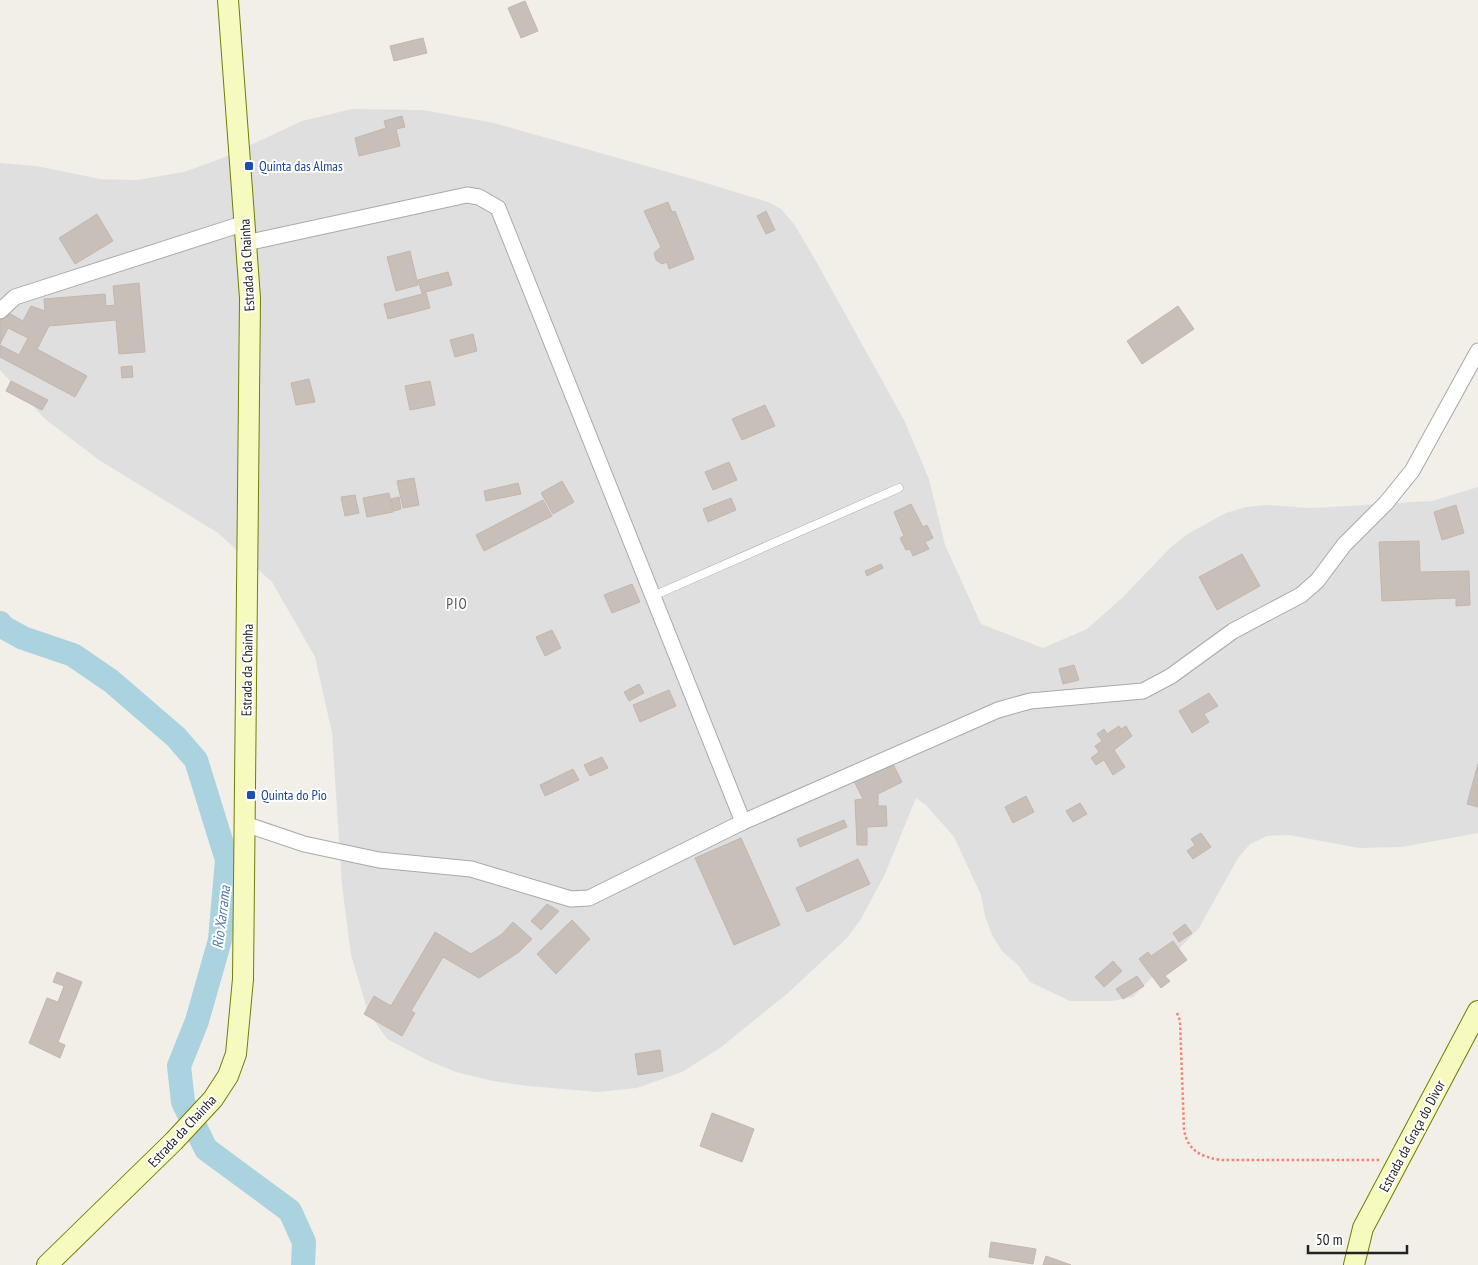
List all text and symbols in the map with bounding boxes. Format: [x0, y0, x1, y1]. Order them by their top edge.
place label: Quinta das Almas [259, 157, 343, 175]
marker: Quinta das Almas [243, 160, 255, 172]
street label: Estrada da Chainha [236, 218, 258, 312]
district label: PIO [446, 594, 468, 613]
street label: Estrada da Chainha [237, 624, 257, 716]
place label: Quinta do Pio [261, 786, 327, 804]
marker: Quinta do Pio [245, 789, 257, 801]
water label: Rio Xarrama [208, 884, 234, 949]
street label: Estrada da Graça do Divor [1375, 1077, 1449, 1195]
street label: Estrada da Chainha [144, 1091, 220, 1171]
scale bar [1308, 1222, 1407, 1254]
text: 50 m [1316, 1230, 1342, 1249]

